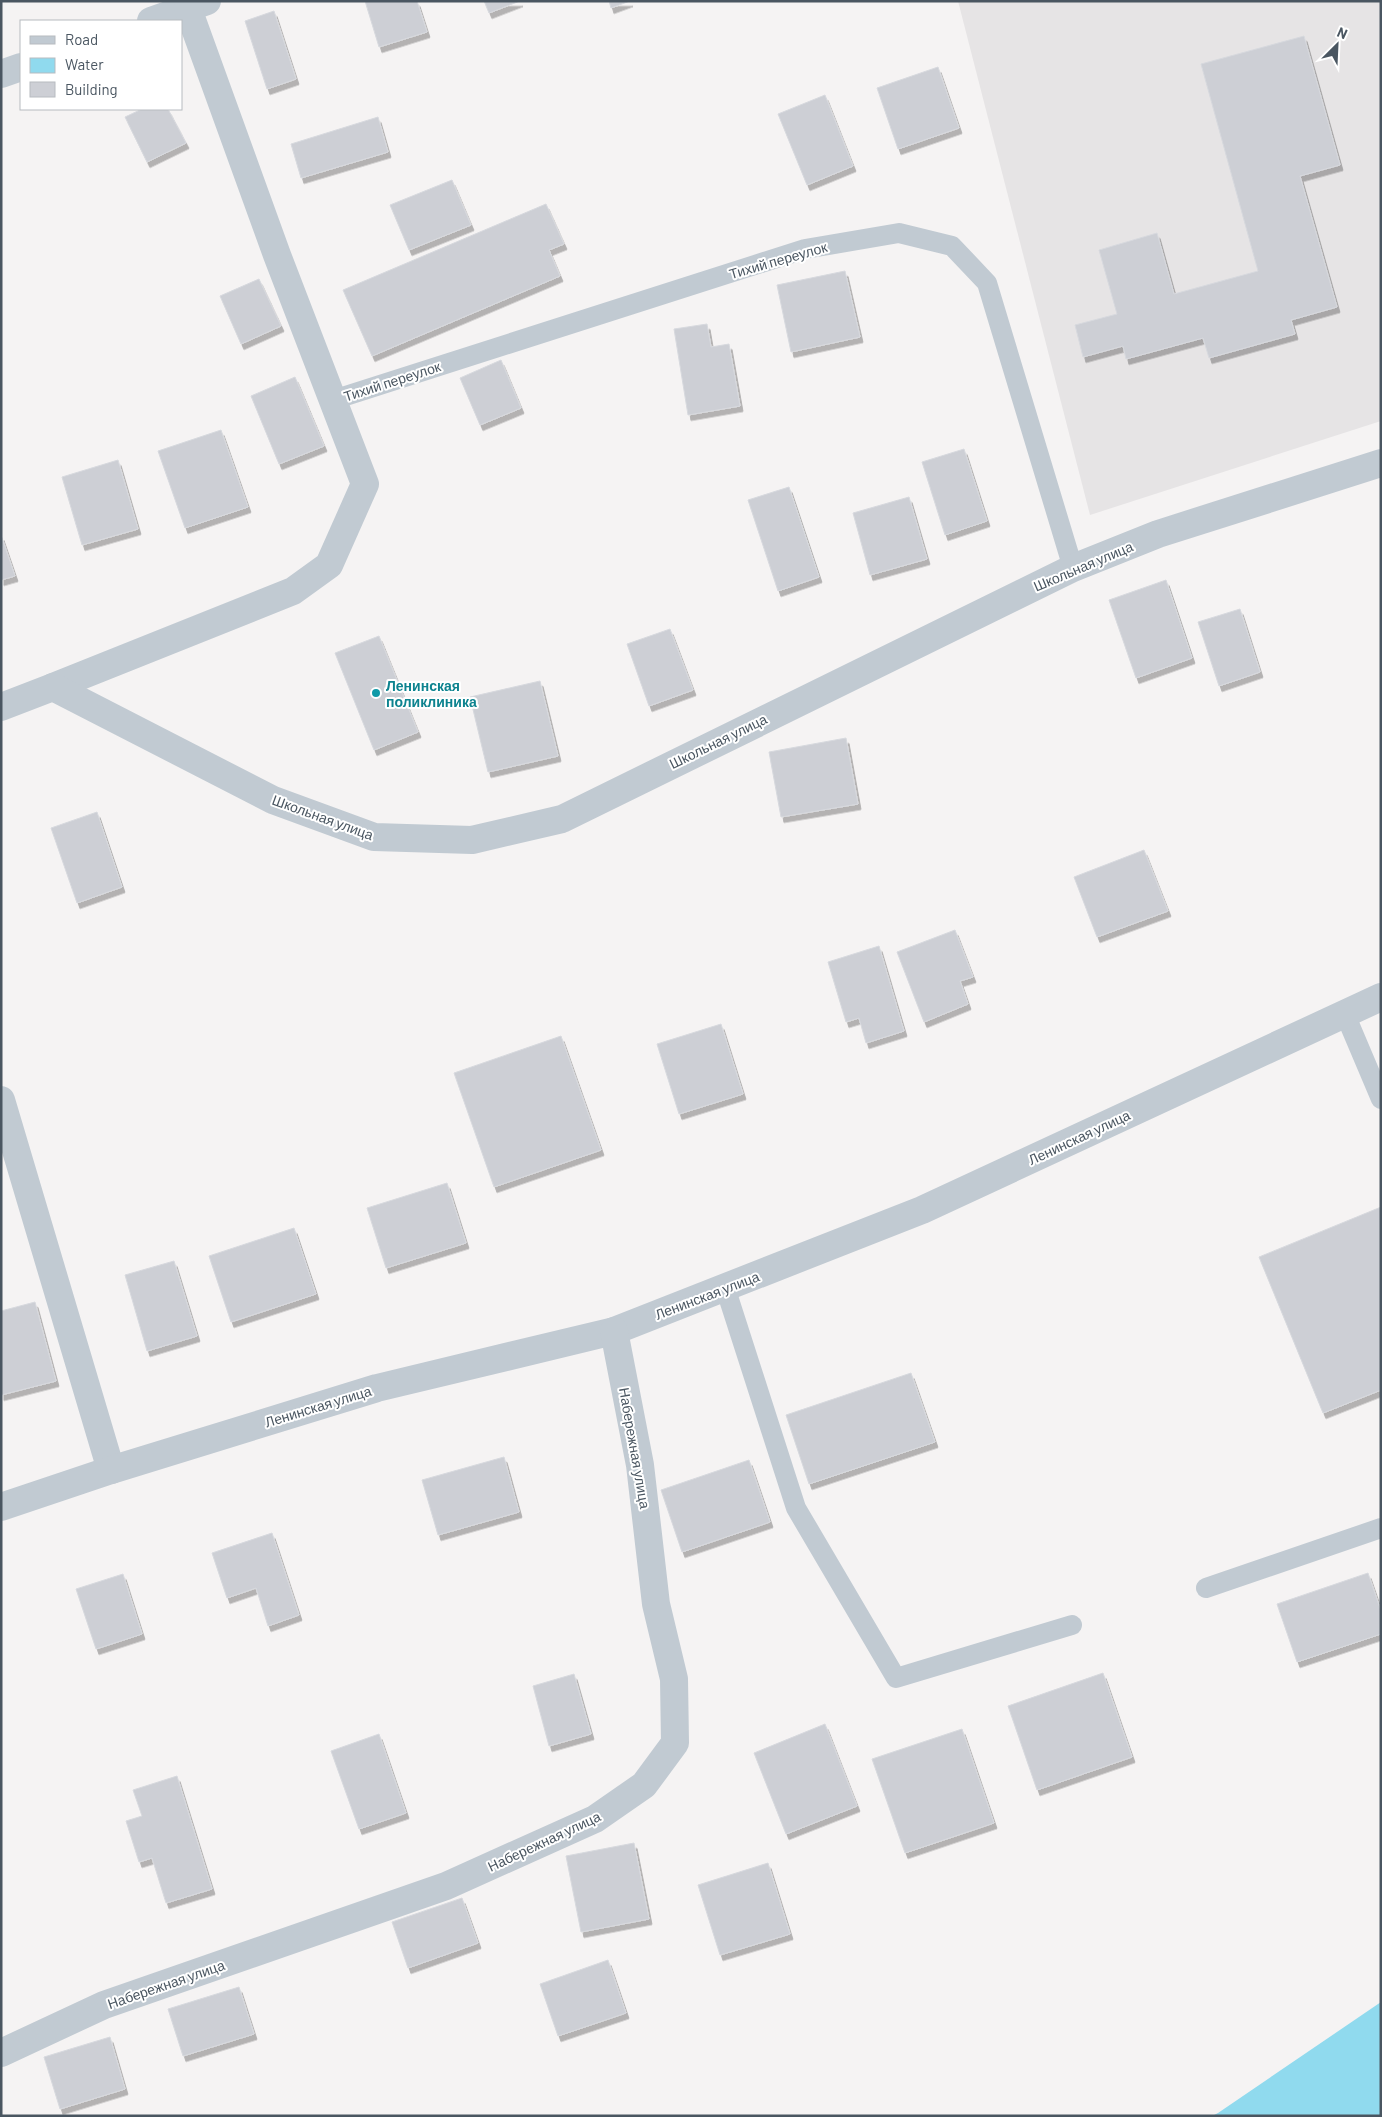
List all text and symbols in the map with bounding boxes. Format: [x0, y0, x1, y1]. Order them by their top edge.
legend [20, 20, 182, 110]
north arrow [1312, 20, 1362, 70]
text: N [1335, 23, 1350, 42]
text: Road [65, 30, 98, 48]
text: Water [65, 55, 104, 73]
text: Building [65, 80, 118, 98]
street label: Тихий переулок [727, 238, 830, 282]
street label: Тихий переулок [341, 357, 443, 405]
street label: Школьная улица [1031, 537, 1136, 595]
place label: Ленинская поликлиника [386, 677, 477, 710]
marker: Ленинская поликлиника [370, 687, 382, 699]
street label: Школьная улица [666, 710, 770, 772]
street label: Школьная улица [270, 791, 376, 843]
street label: Ленинская улица [1025, 1106, 1133, 1168]
street label: Ленинская улица [652, 1267, 762, 1323]
street label: Ленинская улица [263, 1382, 373, 1430]
street label: Набережная улица [616, 1386, 654, 1510]
street label: Набережная улица [485, 1807, 603, 1875]
street label: Набережная улица [105, 1956, 227, 2012]

